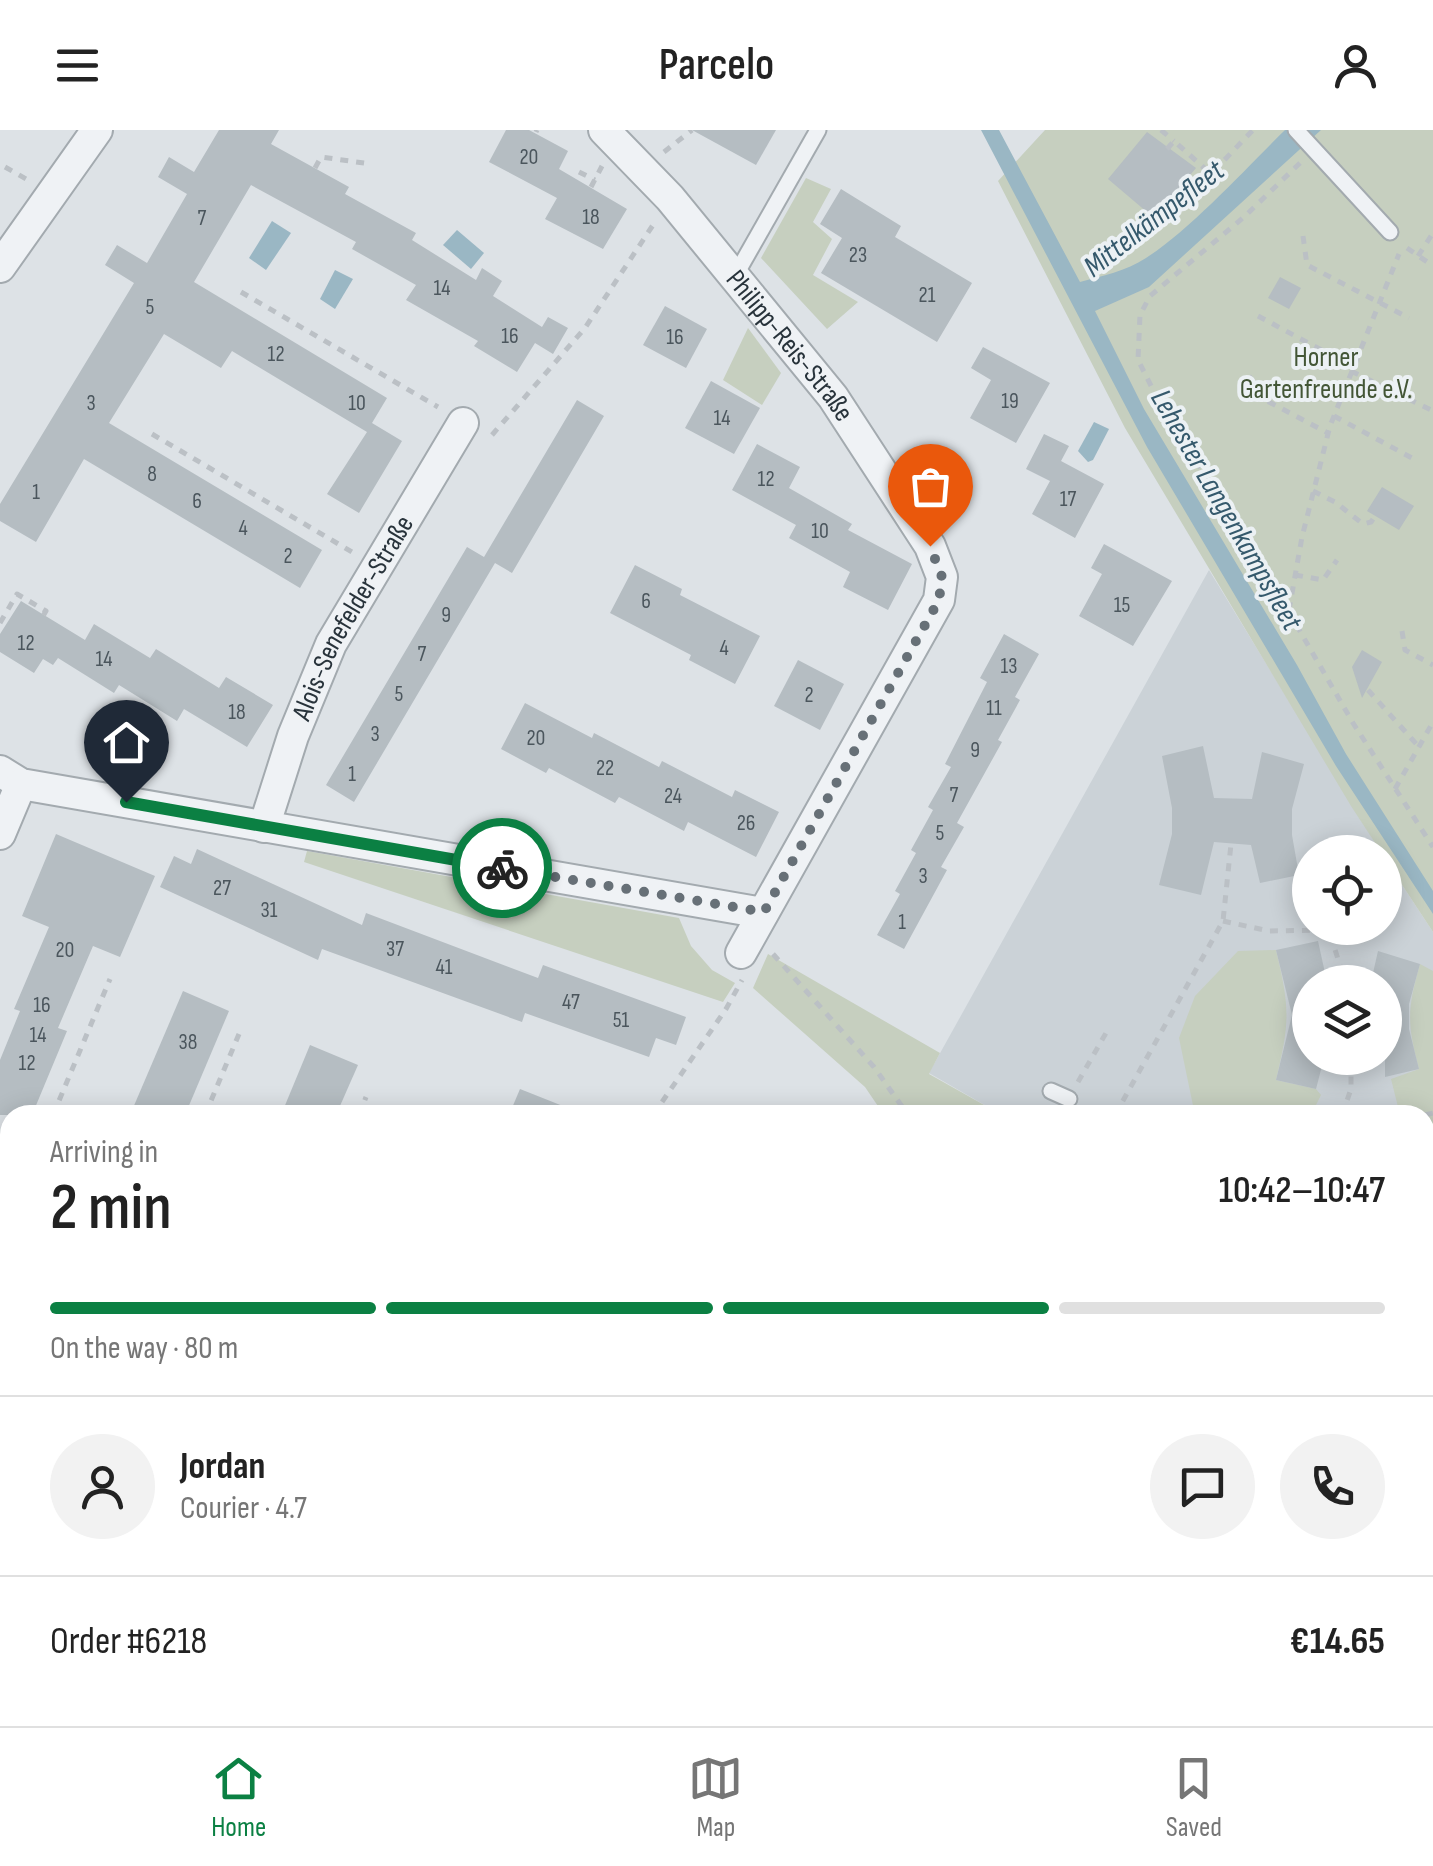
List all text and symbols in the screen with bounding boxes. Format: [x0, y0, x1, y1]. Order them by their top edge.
icon: menu [50, 38, 105, 93]
text: Parcelo [659, 38, 774, 93]
icon: person [1328, 38, 1383, 93]
house number: 20 [520, 144, 538, 171]
water label: Mittelkämpefleet [1077, 152, 1232, 285]
house number: 18 [582, 204, 600, 231]
house number: 7 [198, 205, 207, 232]
house number: 23 [849, 242, 867, 269]
street label: Philipp-Reis-Straße [719, 263, 861, 427]
house number: 14 [434, 275, 450, 302]
house number: 21 [919, 282, 936, 309]
house number: 5 [146, 294, 155, 321]
house number: 16 [501, 323, 519, 350]
house number: 16 [666, 324, 684, 351]
house number: 12 [267, 341, 285, 368]
park label: Horner Gartenfreunde e.V. [1240, 341, 1412, 406]
water label: Lehester Langenkampsfleet [1142, 383, 1310, 638]
house number: 19 [1001, 388, 1019, 415]
house number: 3 [86, 390, 96, 417]
house number: 10 [348, 390, 366, 417]
house number: 14 [714, 405, 730, 432]
pin [888, 444, 973, 547]
icon: bag [903, 459, 958, 514]
house number: 8 [147, 461, 157, 488]
house number: 12 [757, 466, 775, 493]
house number: 1 [32, 479, 40, 506]
house number: 17 [1060, 486, 1076, 513]
house number: 6 [192, 488, 202, 515]
street label: Alois-Senefelder-Straße [284, 509, 420, 726]
house number: 4 [238, 515, 248, 542]
house number: 10 [811, 518, 829, 545]
house number: 2 [283, 543, 293, 570]
house number: 6 [641, 588, 651, 615]
house number: 15 [1114, 592, 1130, 619]
house number: 9 [441, 602, 451, 629]
house number: 12 [17, 630, 35, 657]
house number: 4 [719, 635, 729, 662]
house number: 7 [418, 641, 427, 668]
house number: 14 [96, 646, 112, 673]
house number: 13 [1001, 653, 1017, 680]
house number: 5 [395, 681, 404, 708]
house number: 2 [804, 682, 814, 709]
house number: 11 [986, 695, 1002, 722]
house number: 18 [228, 699, 246, 726]
pin [84, 700, 169, 803]
icon: home [99, 715, 154, 770]
house number: 3 [370, 721, 380, 748]
house number: 20 [527, 725, 545, 752]
house number: 9 [970, 737, 980, 764]
house number: 22 [596, 755, 614, 782]
house number: 1 [348, 761, 356, 788]
house number: 7 [950, 782, 959, 809]
house number: 24 [664, 783, 682, 810]
house number: 26 [737, 810, 755, 837]
courier [452, 818, 552, 918]
house number: 5 [936, 820, 945, 847]
map controls [1292, 835, 1402, 1075]
button: locate [1292, 835, 1402, 945]
icon: bike [475, 841, 530, 896]
house number: 3 [918, 863, 928, 890]
house number: 27 [213, 875, 231, 902]
house number: 31 [261, 897, 278, 924]
house number: 1 [898, 909, 906, 936]
house number: 37 [386, 936, 404, 963]
house number: 20 [56, 937, 74, 964]
house number: 41 [436, 954, 453, 981]
button: layers [1292, 965, 1402, 1075]
house number: 47 [562, 989, 580, 1016]
house number: 16 [33, 992, 51, 1019]
house number: 51 [613, 1007, 630, 1034]
house number: 14 [30, 1022, 46, 1049]
house number: 38 [179, 1029, 197, 1056]
house number: 12 [18, 1050, 36, 1077]
text: Arriving in [50, 1133, 158, 1172]
text: 10:42–10:47 [1219, 1168, 1385, 1213]
text: 2 min [50, 1170, 172, 1248]
text: On the way · 80 m [50, 1329, 238, 1368]
button: person [50, 1434, 155, 1539]
button: chat [1150, 1434, 1255, 1539]
button: phone [1280, 1434, 1385, 1539]
text: Jordan [180, 1444, 265, 1489]
text: Courier · 4.7 [180, 1489, 307, 1528]
text: Order #6218 [50, 1619, 207, 1664]
text: €14.65 [1290, 1619, 1385, 1664]
tab: Home [211, 1751, 266, 1844]
tab: Map [688, 1751, 743, 1844]
tab: Saved [1166, 1751, 1222, 1844]

